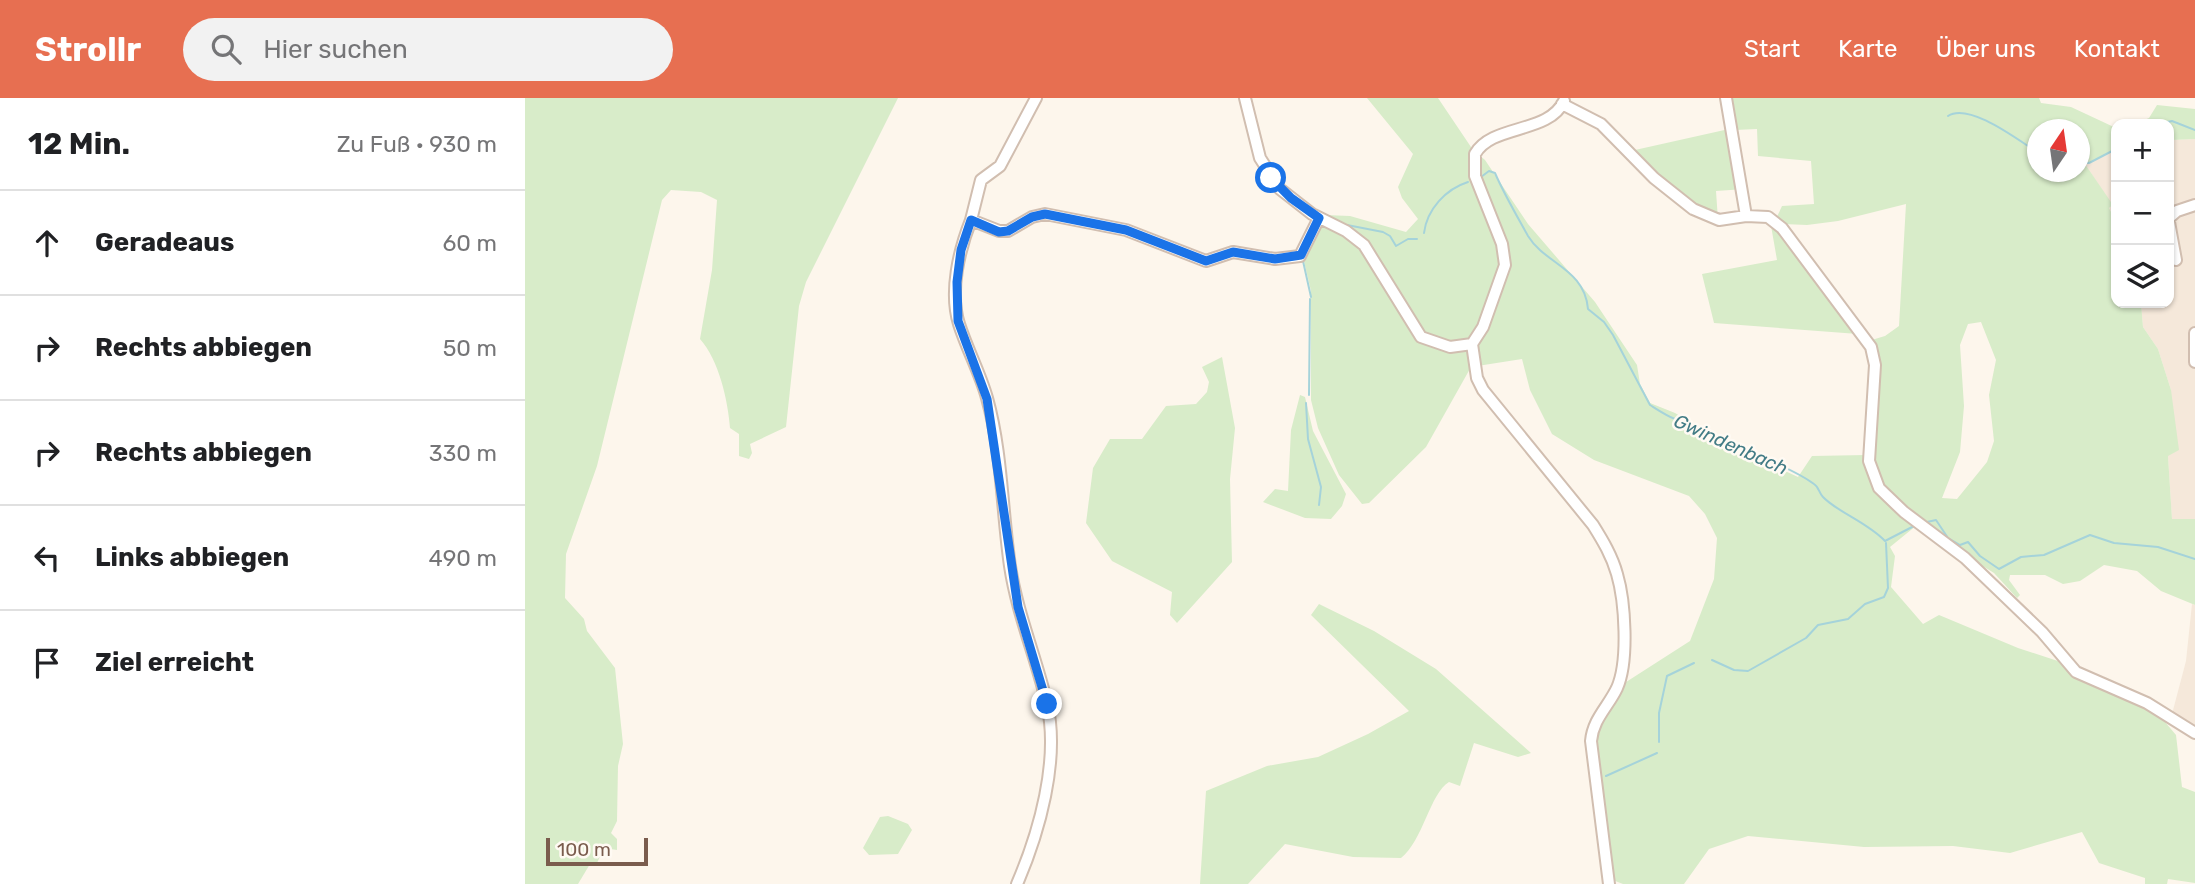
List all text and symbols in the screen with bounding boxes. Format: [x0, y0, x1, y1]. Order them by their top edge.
search box [183, 18, 673, 81]
text: Strollr [35, 30, 141, 69]
icon: search [207, 30, 245, 68]
text: Hier suchen [263, 34, 408, 65]
text: Start [1744, 35, 1800, 63]
text: Karte [1838, 35, 1898, 63]
text: Über uns [1936, 35, 2036, 63]
text: Kontakt [2074, 35, 2160, 63]
north arrow [2027, 119, 2090, 182]
map controls [2111, 119, 2174, 308]
button: + [2111, 119, 2174, 182]
text: 12 Min. [28, 126, 130, 162]
text: Zu Fuß · 930 m [337, 130, 497, 158]
route start [1255, 162, 1286, 193]
button: − [2111, 182, 2174, 245]
icon: ahead [28, 224, 66, 262]
text: Geradeaus [95, 227, 234, 258]
text: 60 m [442, 229, 497, 257]
button: layers [2111, 245, 2174, 308]
icon: right [28, 329, 66, 367]
text: Rechts abbiegen [95, 332, 312, 363]
text: 50 m [443, 334, 497, 362]
water label: Gwindenbach [1670, 409, 1791, 480]
icon: right [28, 434, 66, 472]
text: Rechts abbiegen [95, 437, 312, 468]
text: 330 m [429, 439, 497, 467]
icon: left [28, 539, 66, 577]
text: Links abbiegen [95, 542, 289, 573]
text: 490 m [429, 544, 497, 572]
icon: arrive [28, 644, 66, 682]
text: Ziel erreicht [95, 647, 254, 678]
route end [1031, 688, 1062, 719]
scale bar [546, 835, 647, 867]
text: 100 m [557, 838, 611, 861]

